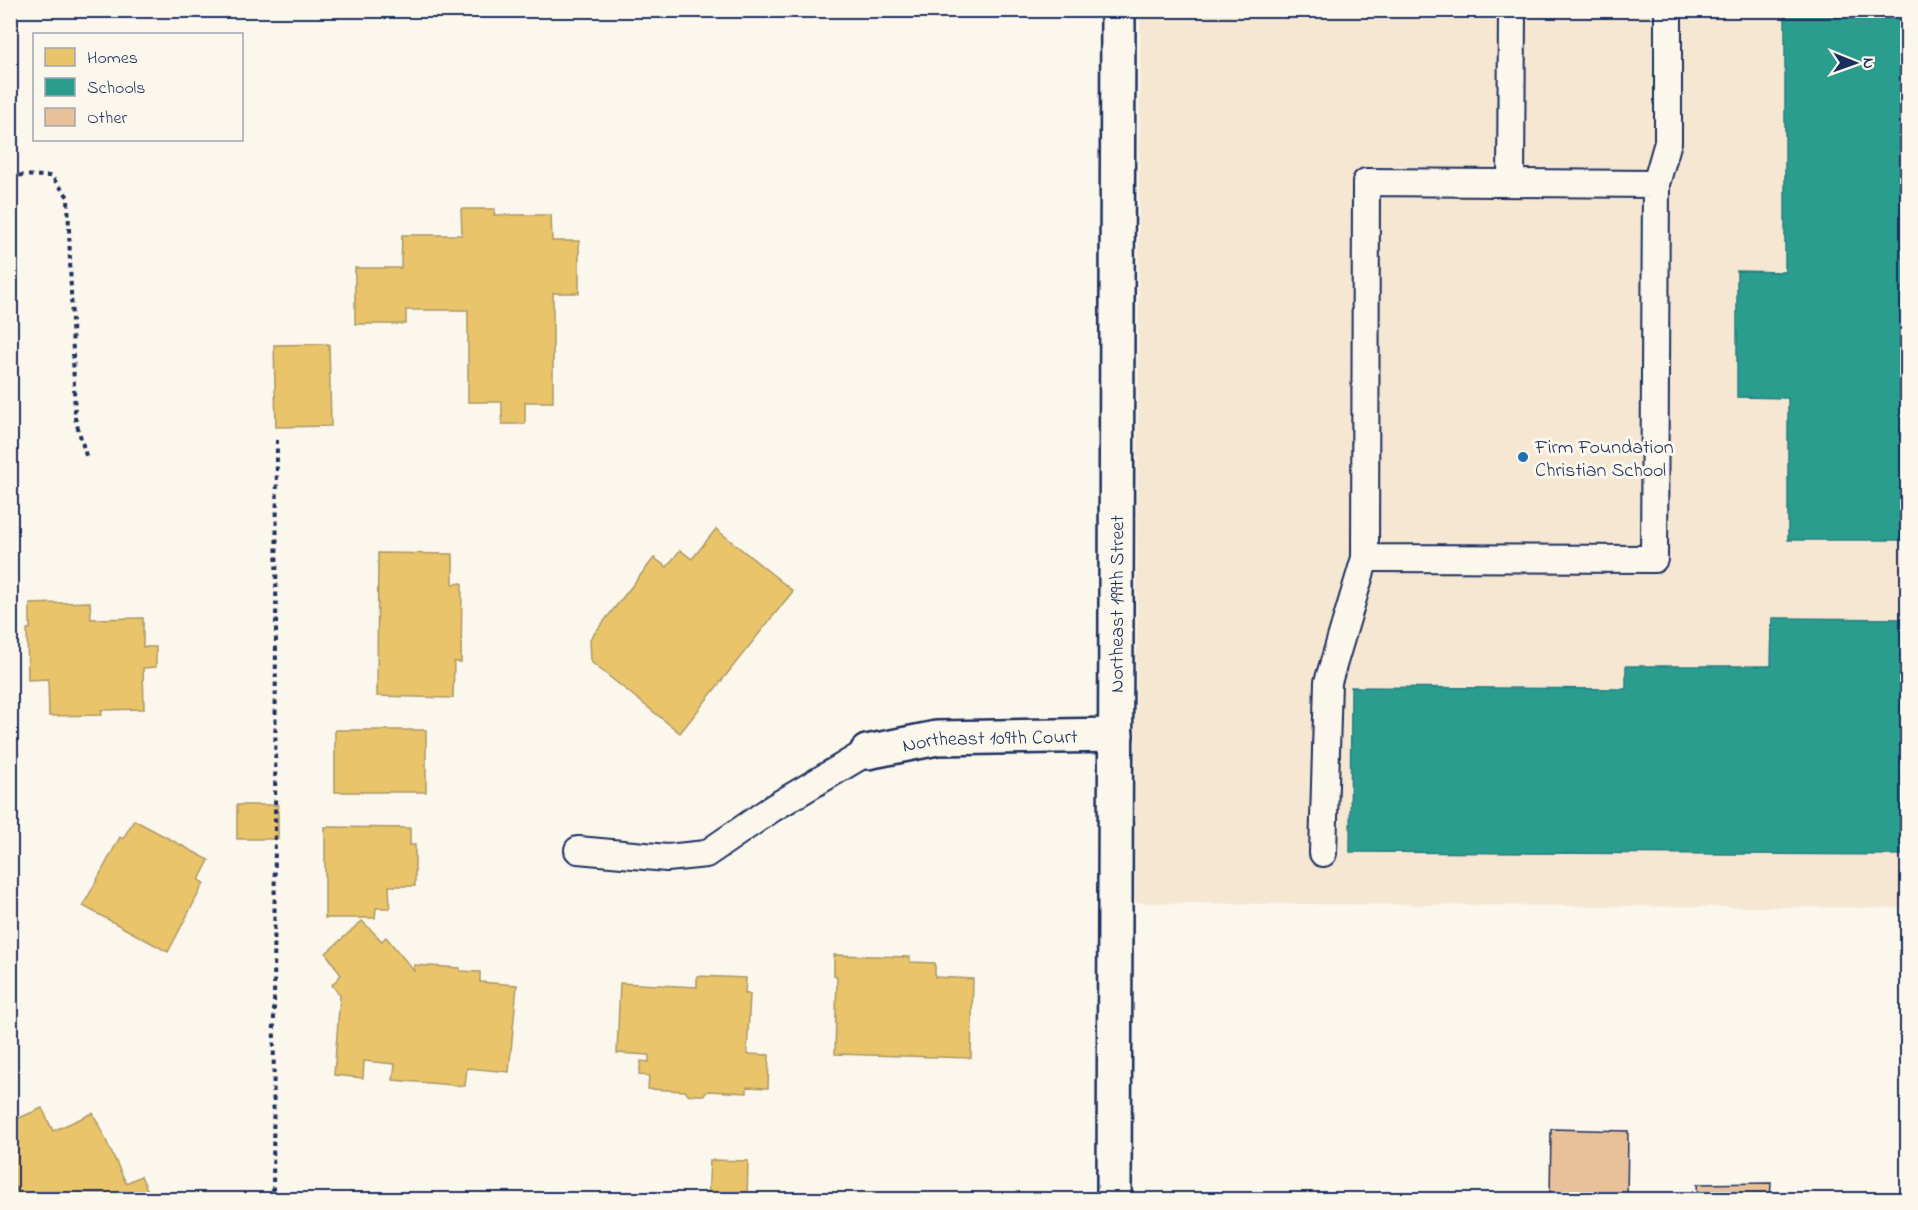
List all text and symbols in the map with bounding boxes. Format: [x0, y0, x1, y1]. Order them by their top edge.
legend [33, 33, 243, 141]
north arrow [1825, 33, 1885, 93]
text: Homes [87, 46, 138, 72]
text: N [1856, 58, 1880, 69]
text: Schools [87, 76, 145, 102]
text: Other [87, 106, 127, 132]
place label: Firm Foundation Christian School [1534, 434, 1674, 486]
marker: Firm Foundation Christian School [1516, 450, 1530, 464]
street label: Northeast 199th Street [1104, 515, 1133, 693]
street label: Northeast 109th Court [900, 724, 1078, 762]

